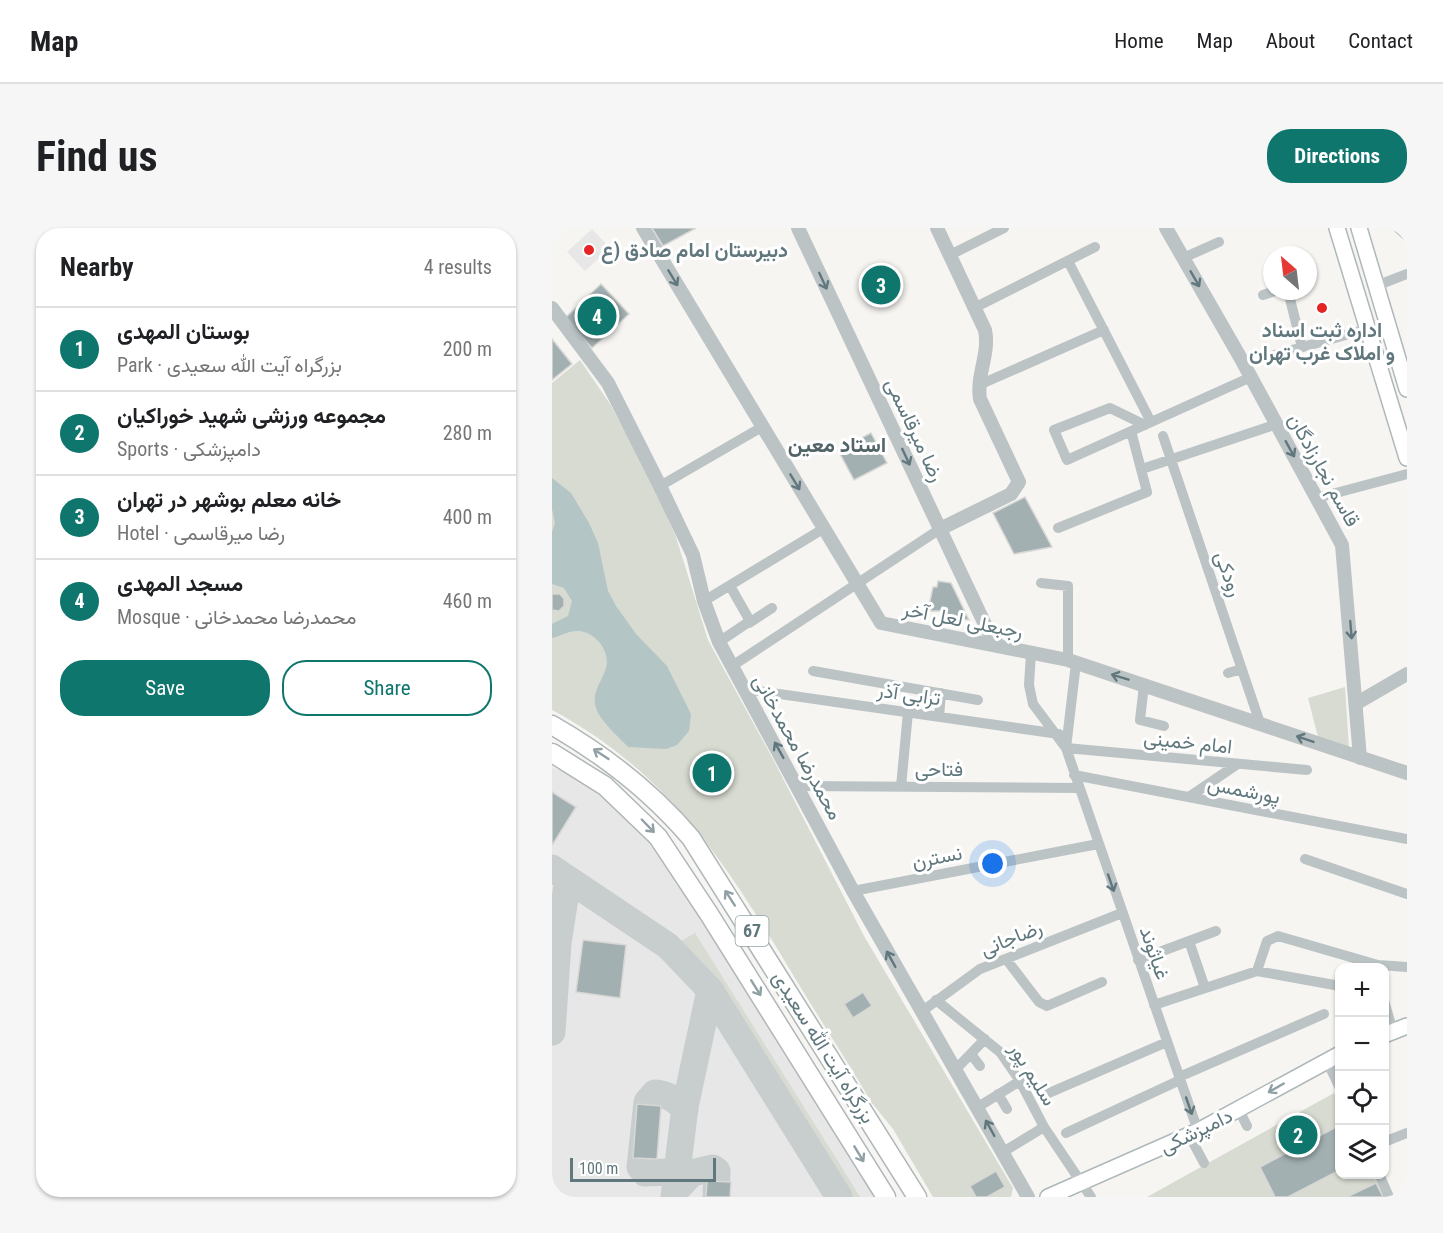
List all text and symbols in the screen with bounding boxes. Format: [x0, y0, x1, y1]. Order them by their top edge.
text: Map [30, 25, 78, 58]
text: Home [1114, 29, 1164, 53]
text: Map [1197, 29, 1233, 53]
text: About [1266, 29, 1315, 53]
text: Contact [1348, 29, 1413, 53]
button: Directions [1267, 129, 1407, 183]
text: Find us [36, 132, 157, 181]
place label: دبیرستان امام صادق (ع [601, 238, 788, 264]
marker: دبیرستان امام صادق (ع [582, 243, 596, 257]
north arrow [1263, 246, 1317, 300]
text: Nearby [60, 252, 134, 282]
text: 4 results [424, 255, 492, 279]
pin: 3 [862, 262, 900, 308]
one-way arrow [667, 269, 679, 286]
one-way arrow [1189, 270, 1201, 287]
one-way arrow [817, 271, 829, 289]
pin: 4 [578, 294, 616, 338]
marker: اداره ثبت اسناد و املاک غرب تهران [1315, 301, 1329, 315]
place label: اداره ثبت اسناد و املاک غرب تهران [1249, 318, 1395, 366]
text: بوستان المهدی [117, 319, 250, 344]
text: 1 [74, 337, 85, 361]
text: 200 m [443, 337, 492, 361]
text: Park · بزرگراه آیت الله سعیدی [117, 353, 342, 377]
street label: رضا میرقاسمی [880, 374, 949, 486]
text: مجموعه ورزشی شهید خوراکیان [117, 403, 386, 428]
street label: قاسم نجارزادگان [1282, 409, 1365, 531]
text: 2 [74, 421, 85, 445]
text: 280 m [443, 421, 492, 445]
district label: استاد معین [788, 433, 886, 457]
text: Sports · دامپزشکی [117, 437, 261, 461]
one-way arrow [1285, 439, 1296, 457]
one-way arrow [901, 448, 913, 466]
one-way arrow [789, 473, 801, 490]
text: خانه معلم بوشهر در تهران [117, 487, 341, 512]
text: 3 [74, 505, 85, 529]
text: 400 m [443, 505, 492, 529]
text: Hotel · رضا میرقاسمی [117, 521, 285, 545]
street label: رودکی [1209, 548, 1248, 600]
text: مسجد المهدی [117, 571, 243, 596]
text: 4 [74, 589, 85, 613]
text: 460 m [443, 589, 492, 613]
street label: رجبعلی لعل آخر [900, 596, 1025, 644]
text: Mosque · محمدرضا محمدخانی [117, 605, 356, 629]
one-way arrow [1346, 620, 1357, 639]
button: Save [60, 660, 270, 716]
button: Share [282, 660, 492, 716]
street label: محمدرضا محمدخانی [747, 670, 848, 824]
one-way arrow [1111, 671, 1130, 682]
street label: ترابی آذر [875, 678, 942, 711]
street label: امام خمینی [1142, 725, 1233, 760]
one-way arrow [1296, 732, 1315, 743]
one-way arrow [773, 742, 784, 760]
one-way arrow [593, 748, 610, 760]
pin: 1 [692, 750, 732, 796]
street label: فتاحی [915, 757, 963, 781]
street label: پورشمس [1205, 771, 1282, 811]
one-way arrow [640, 819, 655, 834]
street label: نسترن [910, 840, 964, 875]
your location [978, 849, 1007, 878]
one-way arrow [1107, 873, 1118, 892]
one-way arrow [724, 890, 736, 907]
street label: رضاجانی [977, 915, 1046, 962]
road number: 67 [736, 916, 768, 946]
street label: غیاثوند [1134, 923, 1175, 983]
one-way arrow [885, 951, 897, 968]
map controls [1335, 963, 1389, 1179]
button: + [1335, 963, 1389, 1017]
street label: بزرگراه آیت الله سعیدی [767, 966, 881, 1128]
one-way arrow [749, 980, 762, 997]
button: − [1335, 1017, 1389, 1071]
street label: سلیم پور [1002, 1037, 1062, 1111]
button: locate [1335, 1071, 1389, 1125]
one-way arrow [1268, 1083, 1285, 1095]
one-way arrow [1185, 1096, 1196, 1115]
street label: دامپزشکی [1156, 1103, 1237, 1161]
pin: 2 [1278, 1112, 1318, 1158]
one-way arrow [983, 1119, 995, 1136]
button: layers [1335, 1125, 1389, 1179]
one-way arrow [853, 1145, 865, 1162]
scale bar [570, 1155, 716, 1182]
text: 100 m [579, 1159, 618, 1178]

